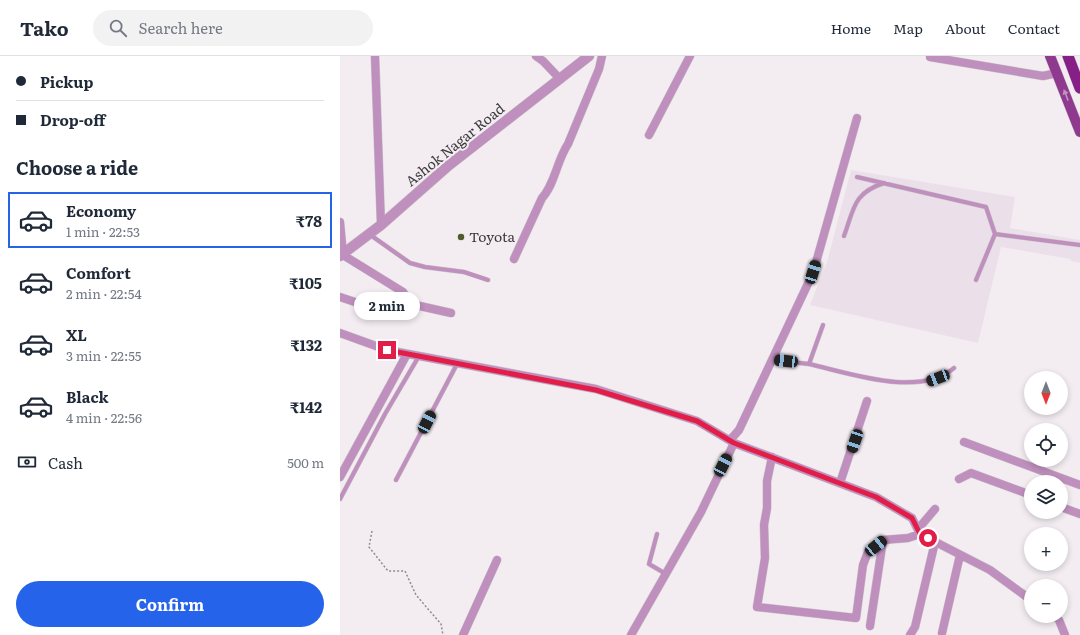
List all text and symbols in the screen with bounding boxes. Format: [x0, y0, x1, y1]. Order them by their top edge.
search box [93, 10, 373, 46]
text: Tako [20, 14, 69, 42]
text: Search here [139, 16, 223, 39]
icon: search [107, 17, 129, 39]
text: Home [831, 18, 871, 38]
text: Map [893, 18, 923, 38]
text: About [945, 18, 986, 38]
text: Contact [1008, 18, 1060, 38]
text: Pickup [40, 70, 93, 93]
one-way arrow [1062, 89, 1068, 101]
street label: Ashok Nagar Road [401, 98, 508, 190]
text: Drop-off [40, 108, 105, 131]
text: Choose a ride [16, 154, 138, 181]
text: Economy [66, 199, 136, 222]
icon: car [18, 202, 54, 238]
text: ₹78 [296, 209, 322, 232]
text: 1 min · 22:53 [66, 222, 140, 241]
place label: Toyota [469, 226, 516, 246]
marker: Toyota [456, 232, 466, 242]
car [804, 259, 822, 285]
text: Comfort [66, 261, 131, 284]
icon: car [18, 264, 54, 300]
text: ₹105 [289, 271, 322, 294]
text: 2 min · 22:54 [66, 284, 142, 303]
callout: 2 min [354, 292, 420, 320]
text: 2 min [369, 296, 405, 315]
text: XL [66, 323, 87, 346]
icon: car [18, 326, 54, 362]
text: ₹132 [290, 333, 322, 356]
route end [378, 341, 396, 359]
text: 3 min · 22:55 [66, 346, 141, 365]
car [773, 354, 799, 368]
car [925, 368, 951, 388]
north arrow [1024, 371, 1068, 415]
map controls [1024, 371, 1068, 623]
text: Black [66, 385, 109, 408]
icon: car [18, 388, 54, 424]
text: ₹142 [290, 395, 322, 418]
text: 4 min · 22:56 [66, 408, 142, 427]
car [416, 409, 438, 435]
button: locate [1024, 423, 1068, 467]
car [845, 428, 865, 454]
icon: cash [16, 451, 38, 473]
text: Cash [48, 451, 83, 474]
car [712, 452, 734, 478]
text: 500 m [287, 453, 324, 472]
button: layers [1024, 475, 1068, 519]
button: + [1024, 527, 1068, 571]
route start [919, 529, 937, 547]
car [863, 534, 889, 558]
button: − [1024, 579, 1068, 623]
button: Confirm [16, 581, 324, 627]

